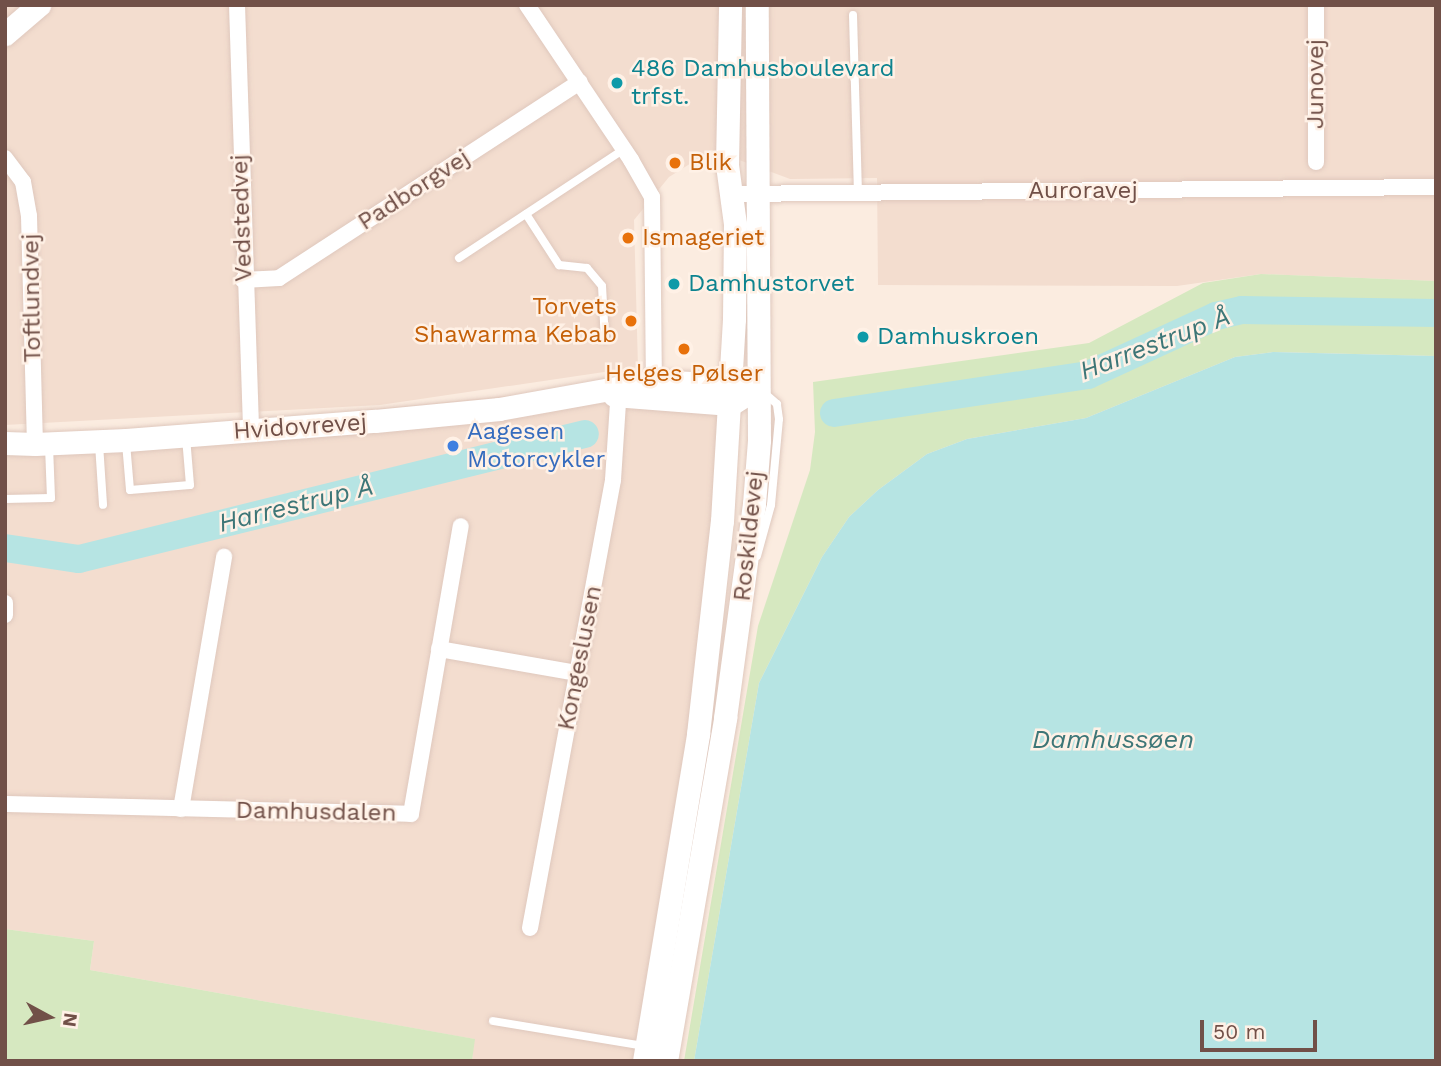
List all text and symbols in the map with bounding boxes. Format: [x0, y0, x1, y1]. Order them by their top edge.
street label: Junovej [1302, 39, 1330, 129]
place label: 486 Damhusboulevard trfst. [631, 55, 895, 111]
marker: 486 Damhusboulevard trfst. [609, 75, 625, 91]
street label: Padborgvej [353, 143, 475, 237]
place label: Blik [689, 149, 732, 177]
street label: Vedstedvej [225, 154, 259, 282]
marker: Blik [667, 155, 683, 171]
street label: Auroravej [1028, 177, 1138, 205]
place label: Ismageriet [642, 224, 764, 252]
marker: Ismageriet [620, 230, 636, 246]
street label: Toftlundvej [16, 233, 48, 363]
place label: Damhustorvet [688, 270, 854, 298]
marker: Damhustorvet [666, 276, 682, 292]
place label: Torvets Shawarma Kebab [413, 293, 617, 349]
water label: Harrestrup Å [1075, 301, 1235, 387]
marker: Torvets Shawarma Kebab [623, 313, 639, 329]
place label: Damhuskroen [877, 323, 1039, 351]
marker: Damhuskroen [855, 329, 871, 345]
marker: Helges Pølser [676, 341, 692, 357]
place label: Helges Pølser [605, 360, 763, 388]
street label: Hvidovrevej [232, 408, 368, 446]
place label: Aagesen Motorcykler [467, 418, 605, 474]
marker: Aagesen Motorcykler [445, 438, 461, 454]
street label: Roskildevej [728, 469, 770, 603]
water label: Harrestrup Å [215, 471, 377, 539]
street label: Kongeslusen [552, 583, 608, 733]
water label: Damhussøen [1032, 724, 1194, 756]
street label: Damhusdalen [235, 796, 397, 828]
north arrow [14, 982, 84, 1052]
scale bar [1203, 1006, 1320, 1050]
text: N [58, 1011, 83, 1029]
text: 50 m [1213, 1019, 1265, 1044]

